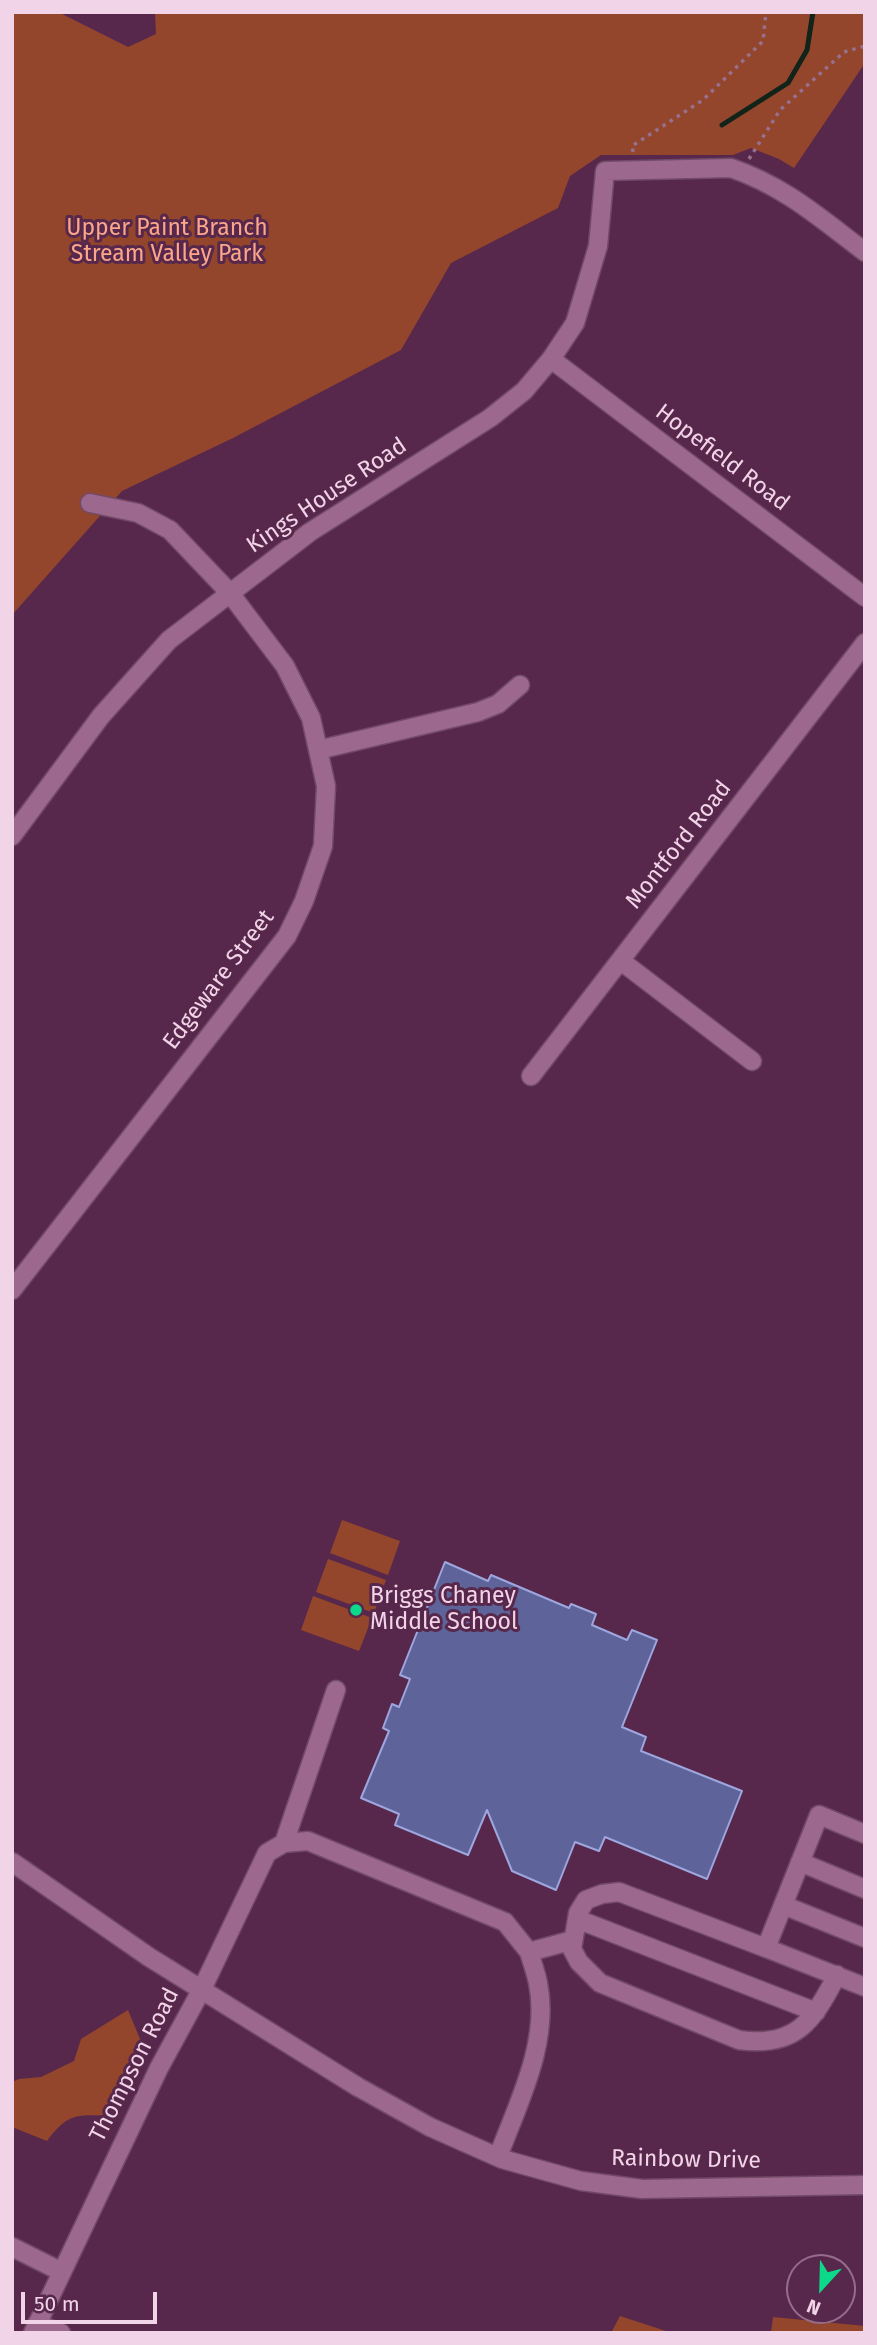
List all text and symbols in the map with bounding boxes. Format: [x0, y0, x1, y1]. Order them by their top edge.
park label: Upper Paint Branch Stream Valley Park [66, 215, 268, 269]
street label: Hopefield Road [650, 399, 794, 517]
street label: Kings House Road [242, 432, 412, 560]
street label: Montford Road [620, 775, 738, 915]
street label: Edgeware Street [158, 905, 280, 1055]
place label: Briggs Chaney Middle School [370, 1583, 518, 1637]
marker: Briggs Chaney Middle School [348, 1602, 364, 1618]
street label: Thompson Road [84, 1983, 186, 2147]
street label: Rainbow Drive [611, 2145, 761, 2175]
north arrow [786, 2254, 856, 2324]
scale bar [24, 2278, 161, 2322]
text: 50 m [34, 2291, 80, 2317]
text: N [804, 2294, 824, 2320]

